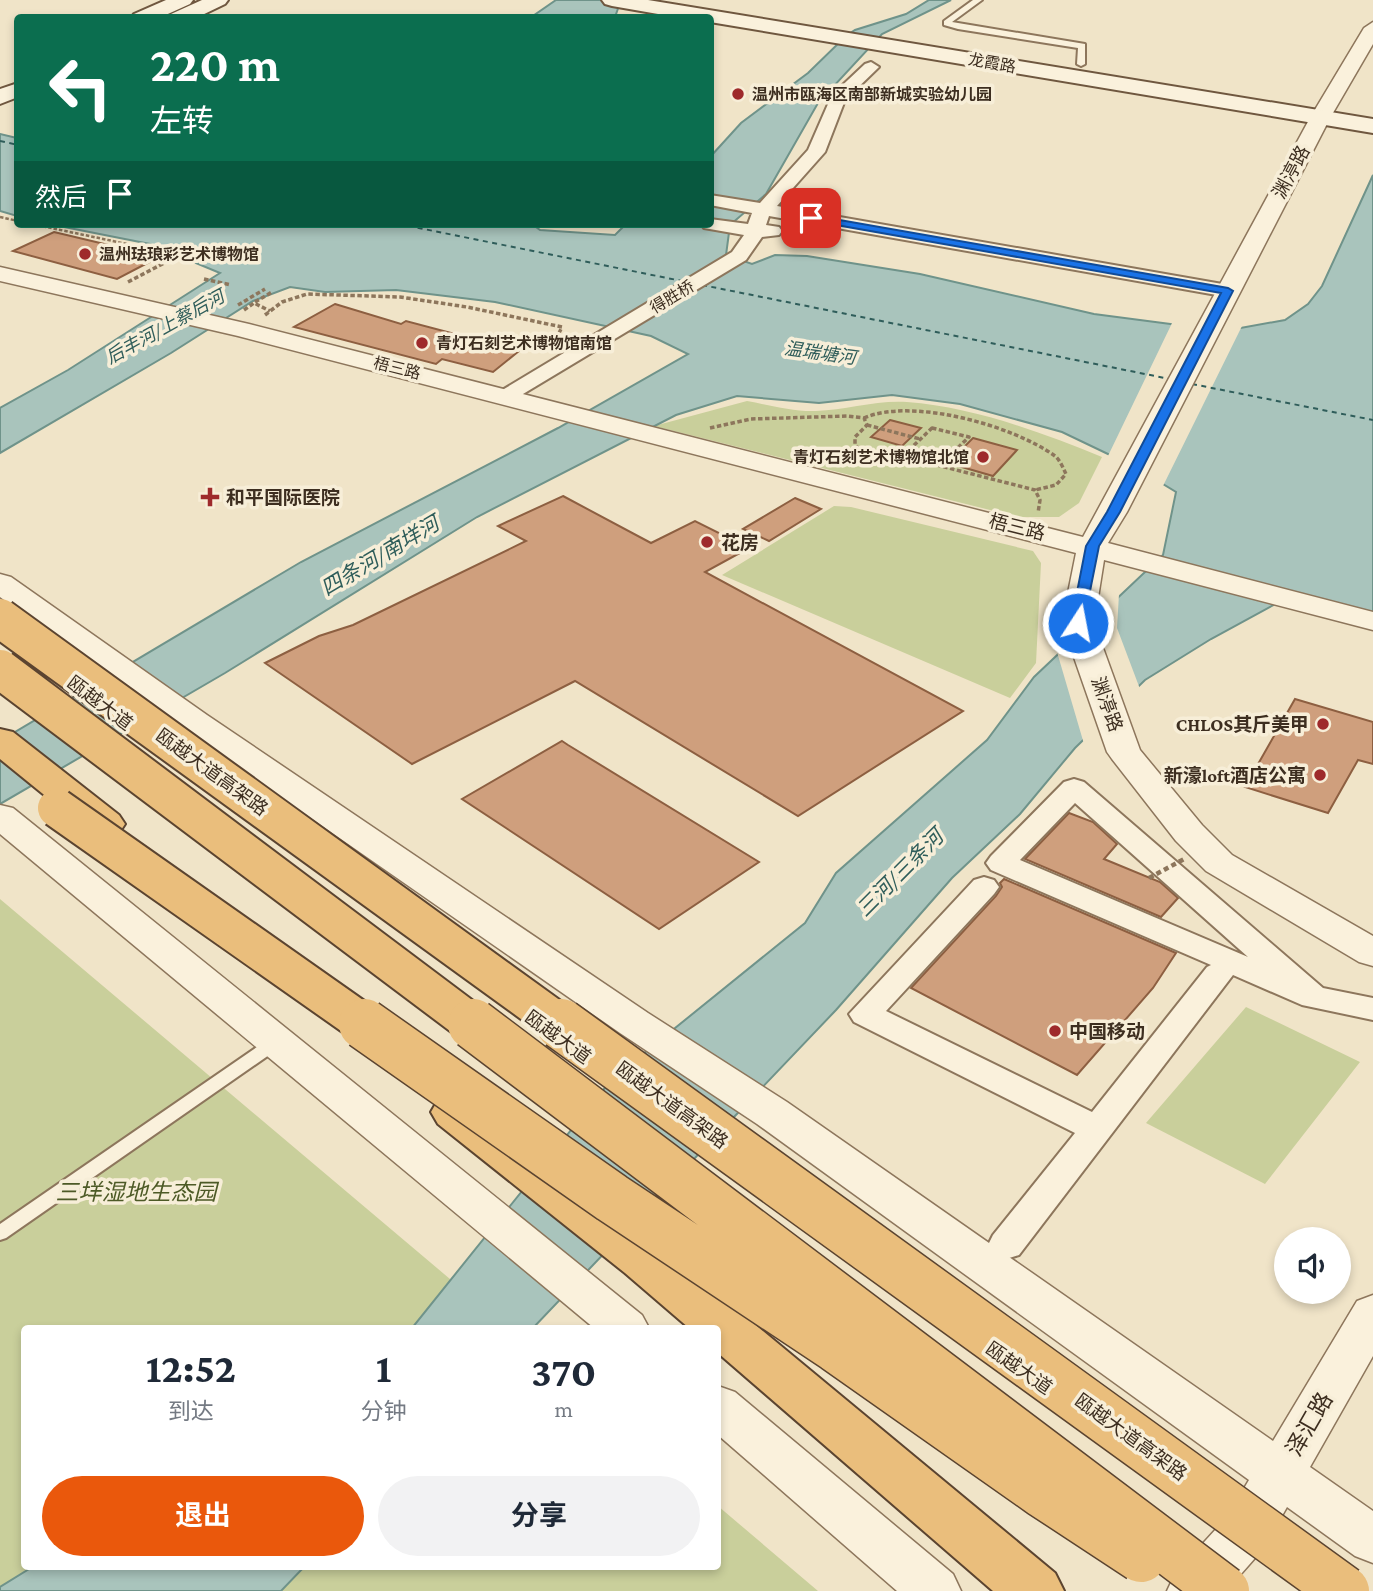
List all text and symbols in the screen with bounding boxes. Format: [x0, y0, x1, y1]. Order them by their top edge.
text: 220 m [150, 37, 280, 92]
icon: left [35, 42, 126, 133]
street label: 龙霞路 [967, 50, 1017, 76]
place label: 温州市瓯海区南部新城实验幼儿园 [752, 85, 992, 103]
marker: 温州市瓯海区南部新城实验幼儿园 [730, 86, 746, 102]
text: 左转 [150, 103, 214, 139]
street label: 渊渟路 [1268, 142, 1314, 202]
icon: arrive [101, 175, 139, 213]
text: 然后 [35, 183, 87, 212]
pin [781, 188, 841, 248]
icon: arrive [792, 199, 830, 237]
place label: 温州珐琅彩艺术博物馆 [99, 245, 259, 263]
marker: 温州珐琅彩艺术博物馆 [77, 246, 93, 262]
street label: 得胜桥 [647, 277, 697, 317]
water label: 后丰河/上蔡后河 [102, 285, 230, 368]
place label: 青灯石刻艺术博物馆南馆 [436, 334, 612, 352]
marker: 青灯石刻艺术博物馆南馆 [414, 335, 430, 351]
water label: 温瑞塘河 [783, 338, 860, 368]
street label: 梧三路 [372, 354, 422, 382]
place label: 青灯石刻艺术博物馆北馆 [793, 448, 969, 466]
marker: 青灯石刻艺术博物馆北馆 [975, 449, 991, 465]
marker: 和平国际医院 [200, 487, 220, 507]
place label: 和平国际医院 [226, 487, 340, 508]
water label: 四条河/南垟河 [317, 509, 447, 601]
street label: 梧三路 [987, 510, 1047, 544]
place label: 花房 [721, 532, 759, 553]
marker: 花房 [699, 534, 715, 550]
position arrow [1041, 586, 1115, 660]
street label: 瓯越大道 [63, 672, 137, 734]
street label: 渊渟路 [1087, 674, 1127, 734]
place label: CHLOS其斤美甲 [1176, 714, 1309, 735]
marker: CHLOS其斤美甲 [1315, 716, 1331, 732]
street label: 瓯越大道高架路 [152, 724, 272, 820]
place label: 新濠loft酒店公寓 [1164, 765, 1306, 786]
marker: 新濠loft酒店公寓 [1312, 767, 1328, 783]
water label: 三河/三条河 [852, 822, 951, 921]
street label: 瓯越大道 [521, 1006, 595, 1068]
place label: 中国移动 [1069, 1021, 1145, 1042]
marker: 中国移动 [1047, 1023, 1063, 1039]
street label: 瓯越大道高架路 [612, 1057, 732, 1153]
park label: 三垟湿地生态园 [56, 1179, 220, 1205]
map controls [1274, 1227, 1351, 1304]
button: sound [1274, 1227, 1351, 1304]
street label: 瓯越大道 [982, 1338, 1056, 1398]
text: 12:52 [146, 1344, 236, 1391]
text: 1 [376, 1344, 391, 1391]
text: 370 [531, 1348, 596, 1395]
street label: 泽汇路 [1280, 1388, 1338, 1460]
street label: 瓯越大道高架路 [1071, 1389, 1191, 1485]
text: m [554, 1396, 573, 1422]
text: 到达 [168, 1398, 214, 1424]
text: 分钟 [360, 1398, 406, 1424]
button: 退出 [42, 1476, 364, 1556]
button: 分享 [378, 1476, 700, 1556]

